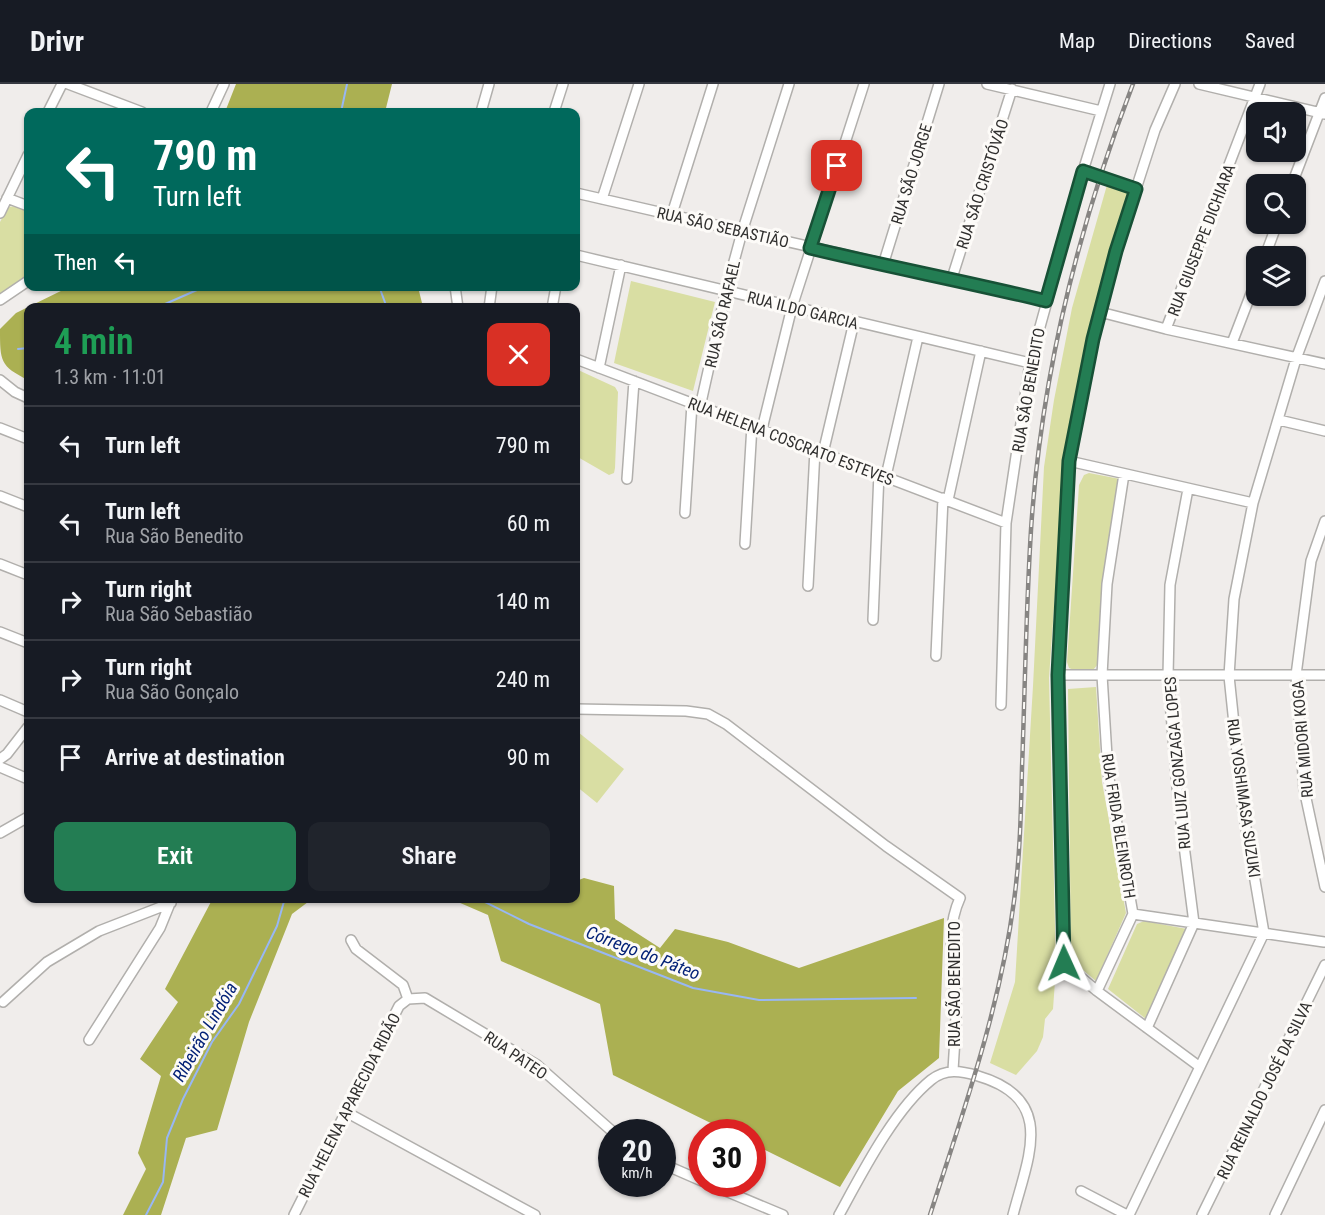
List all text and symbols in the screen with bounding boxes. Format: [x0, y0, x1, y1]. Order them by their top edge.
text: Drivr [30, 25, 84, 58]
text: Map [1059, 29, 1095, 53]
text: Directions [1128, 29, 1212, 53]
text: Saved [1245, 29, 1295, 53]
map controls [1246, 102, 1306, 306]
button: sound [1246, 102, 1306, 162]
street label: RUA SÃO CRISTÓVÃO [952, 116, 1012, 252]
street label: RUA SÃO JORGE [886, 121, 936, 227]
text: 790 m [153, 131, 258, 180]
icon: left [54, 132, 132, 210]
pin [811, 140, 862, 191]
icon: arrive [820, 149, 853, 182]
street label: RUA GIUSEPPE DICHIARA [1164, 161, 1239, 319]
button: search [1246, 174, 1306, 234]
text: Turn left [153, 181, 242, 213]
street label: RUA SÃO SEBASTIÃO [655, 202, 791, 252]
icon: left [109, 246, 142, 279]
button: layers [1246, 246, 1306, 306]
text: Then [54, 250, 97, 275]
street label: RUA SÃO RAFAEL [700, 258, 744, 370]
street label: RUA ILDO GARCIA [745, 287, 860, 333]
text: 4 min [54, 321, 134, 363]
button: close [487, 323, 550, 386]
street label: RUA SÃO BENEDITO [1007, 326, 1049, 454]
text: 1.3 km · 11:01 [54, 365, 166, 389]
street label: RUA HELENA COSCRATO ESTEVES [685, 393, 896, 489]
icon: left [54, 429, 87, 462]
text: Turn left [105, 433, 180, 458]
text: 790 m [496, 433, 550, 458]
text: Turn left [105, 499, 180, 524]
icon: left [54, 507, 87, 540]
text: 60 m [507, 511, 550, 536]
text: Rua São Benedito [105, 524, 244, 548]
text: Turn right [105, 577, 192, 602]
icon: right [54, 585, 87, 618]
text: 140 m [496, 589, 550, 614]
text: Rua São Sebastião [105, 602, 252, 626]
text: Turn right [105, 655, 192, 680]
icon: right [54, 663, 87, 696]
text: 240 m [496, 667, 550, 692]
street label: RUA LUIZ GONZAGA LOPES [1160, 676, 1195, 850]
street label: RUA MIDORI KOGA [1288, 679, 1317, 799]
text: Rua São Gonçalo [105, 680, 239, 704]
street label: RUA YOSHIMASA SUZUKI [1223, 717, 1264, 879]
icon: arrive [54, 741, 87, 774]
text: Arrive at destination [105, 745, 285, 770]
text: 90 m [507, 745, 550, 770]
street label: RUA FRIDA BLEINROTH [1098, 752, 1139, 900]
button: Exit [54, 822, 296, 891]
button: Share [308, 822, 550, 891]
water label: Córrego do Páteo [583, 921, 703, 984]
street label: RUA SÃO BENEDITO [944, 921, 964, 1047]
position arrow [1032, 931, 1096, 995]
water label: Ribeirão Lindóia [168, 979, 241, 1085]
street label: RUA REINALDO JOSÉ DA SILVA [1213, 998, 1316, 1182]
street label: RUA HELENA APARECIDA RIDÃO [294, 1009, 404, 1201]
street label: RUA PATEO [481, 1027, 551, 1083]
speed limit sign: 30 [688, 1119, 766, 1197]
text: 20 [622, 1133, 652, 1168]
text: km/h [622, 1164, 652, 1182]

